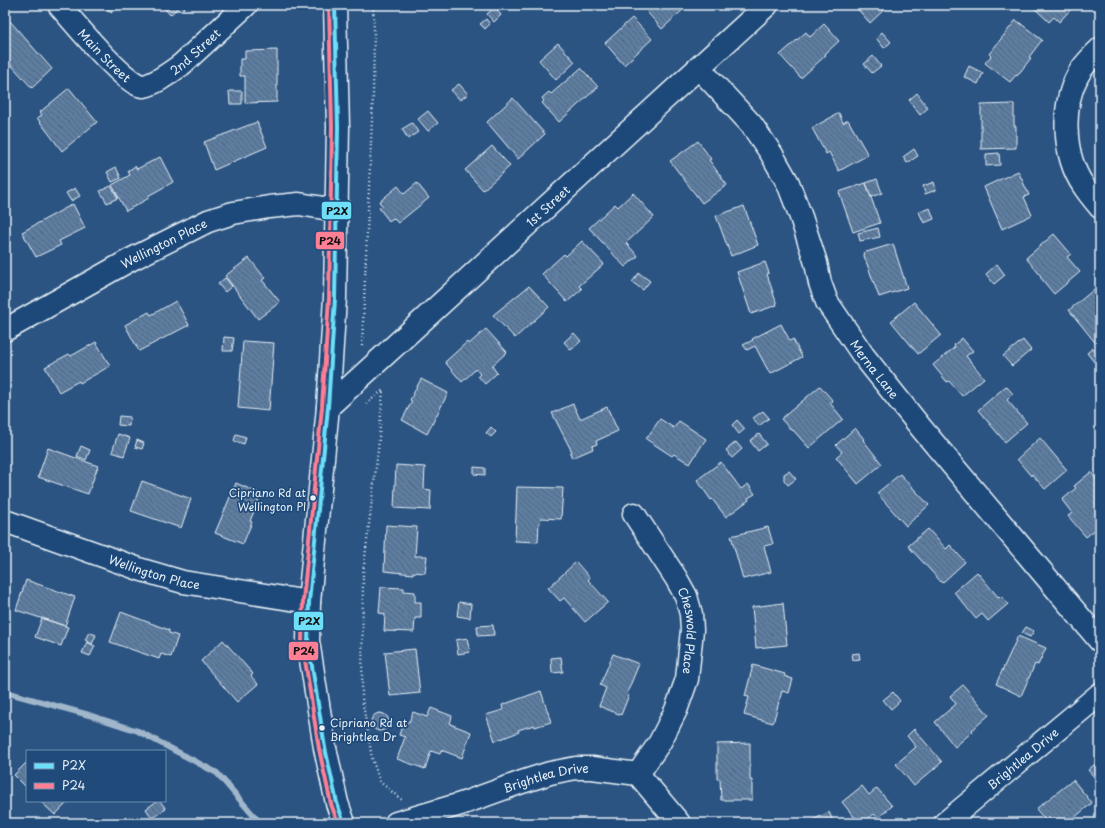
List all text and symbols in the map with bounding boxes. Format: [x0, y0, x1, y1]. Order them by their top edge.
street label: 2nd Street [166, 24, 224, 79]
street label: Main Street [74, 25, 135, 86]
street label: 1st Street [522, 181, 574, 231]
line badge: P2X [321, 201, 352, 220]
text: P2X [326, 202, 349, 219]
street label: Wellington Place [117, 214, 210, 272]
line badge: P24 [315, 231, 345, 250]
text: P24 [319, 232, 341, 249]
street label: Merna Lane [846, 336, 904, 403]
place label: Cipriano Rd at Wellington Pl [229, 484, 306, 515]
marker: Cipriano Rd at Wellington Pl [308, 493, 318, 503]
street label: Wellington Place [106, 550, 201, 594]
street label: Cheswold Place [674, 584, 701, 675]
line badge: P2X [293, 611, 324, 631]
text: P2X [298, 612, 321, 629]
line badge: P24 [288, 641, 319, 661]
text: P24 [293, 642, 315, 659]
place label: Cipriano Rd at Brightlea Dr [330, 714, 408, 745]
marker: Cipriano Rd at Brightlea Dr [317, 723, 327, 733]
street label: Brightlea Drive [983, 723, 1062, 793]
legend [26, 750, 166, 802]
text: P2X [62, 756, 86, 774]
street label: Brightlea Drive [500, 759, 589, 797]
text: P24 [62, 776, 86, 794]

